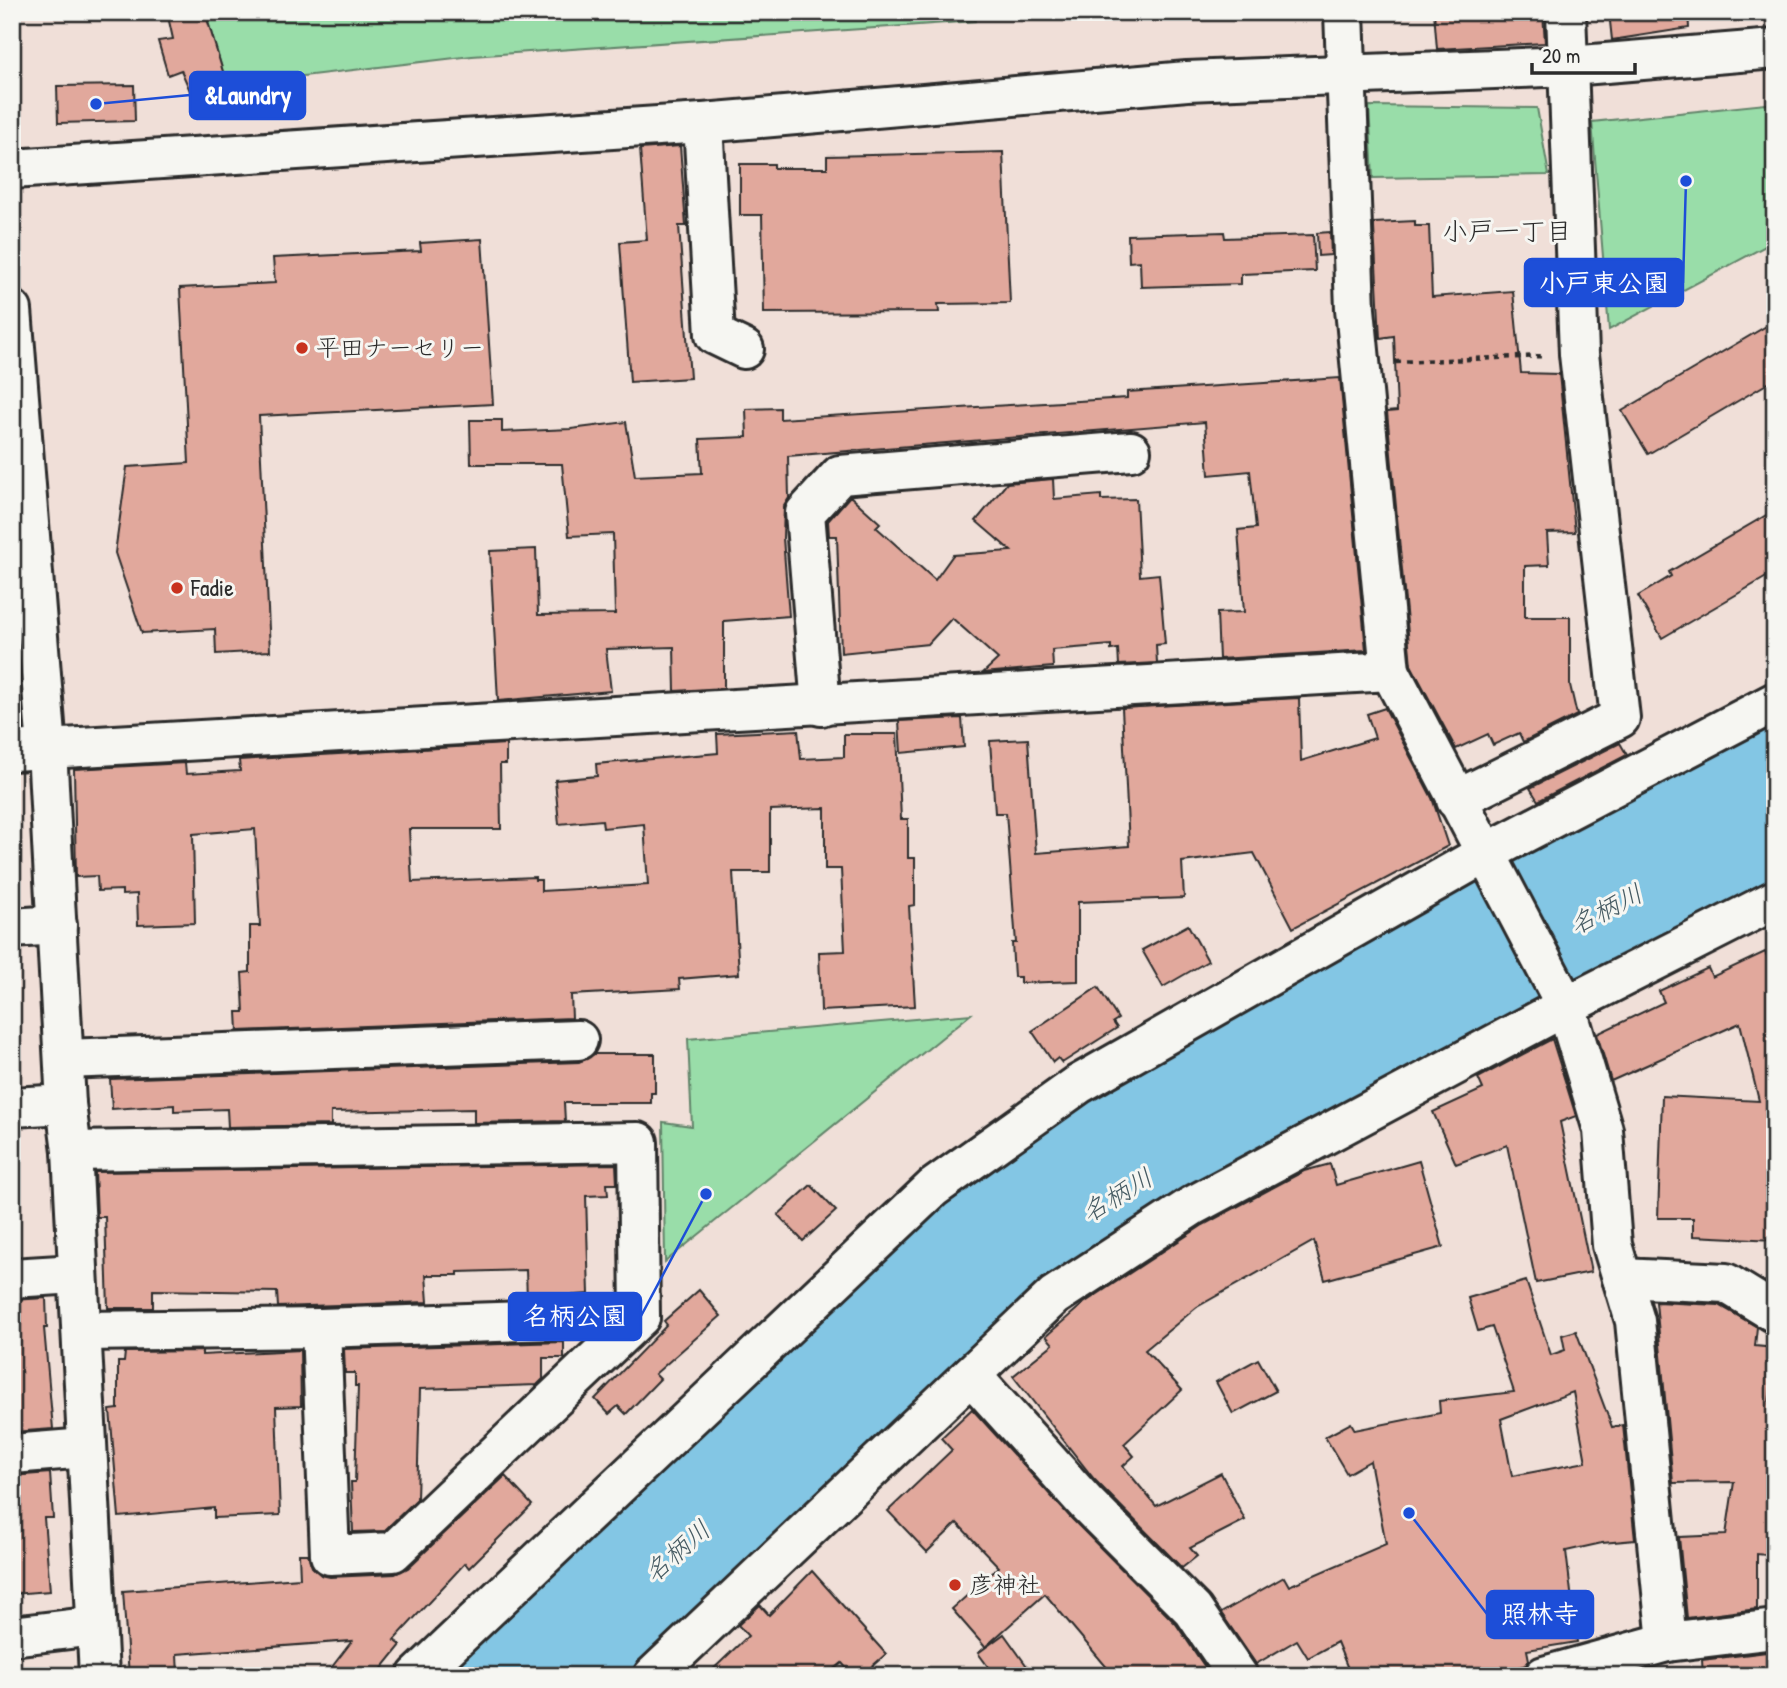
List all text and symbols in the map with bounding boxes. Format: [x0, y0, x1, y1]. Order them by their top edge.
scale bar [1532, 32, 1635, 76]
text: 20 m [1542, 41, 1580, 70]
callout: &Laundry [190, 72, 305, 119]
text: &Laundry [205, 77, 291, 113]
district label: 小戸一丁目 [1442, 213, 1572, 248]
callout: 小戸東公園 [1525, 259, 1683, 306]
text: 小戸東公園 [1539, 265, 1669, 300]
place label: 平田ナーセリー [316, 331, 484, 363]
marker: 平田ナーセリー [294, 340, 310, 356]
place label: Fadie [190, 571, 234, 603]
marker: Fadie [169, 580, 185, 596]
water label: 名柄川 [1563, 875, 1648, 942]
water label: 名柄川 [1074, 1159, 1159, 1230]
callout: 名柄公園 [509, 1293, 641, 1340]
text: 名柄公園 [523, 1298, 627, 1333]
water label: 名柄川 [636, 1512, 718, 1589]
place label: 彦神社 [969, 1568, 1041, 1600]
marker: 彦神社 [947, 1577, 963, 1593]
callout: 照林寺 [1487, 1591, 1593, 1638]
text: 照林寺 [1501, 1596, 1579, 1631]

